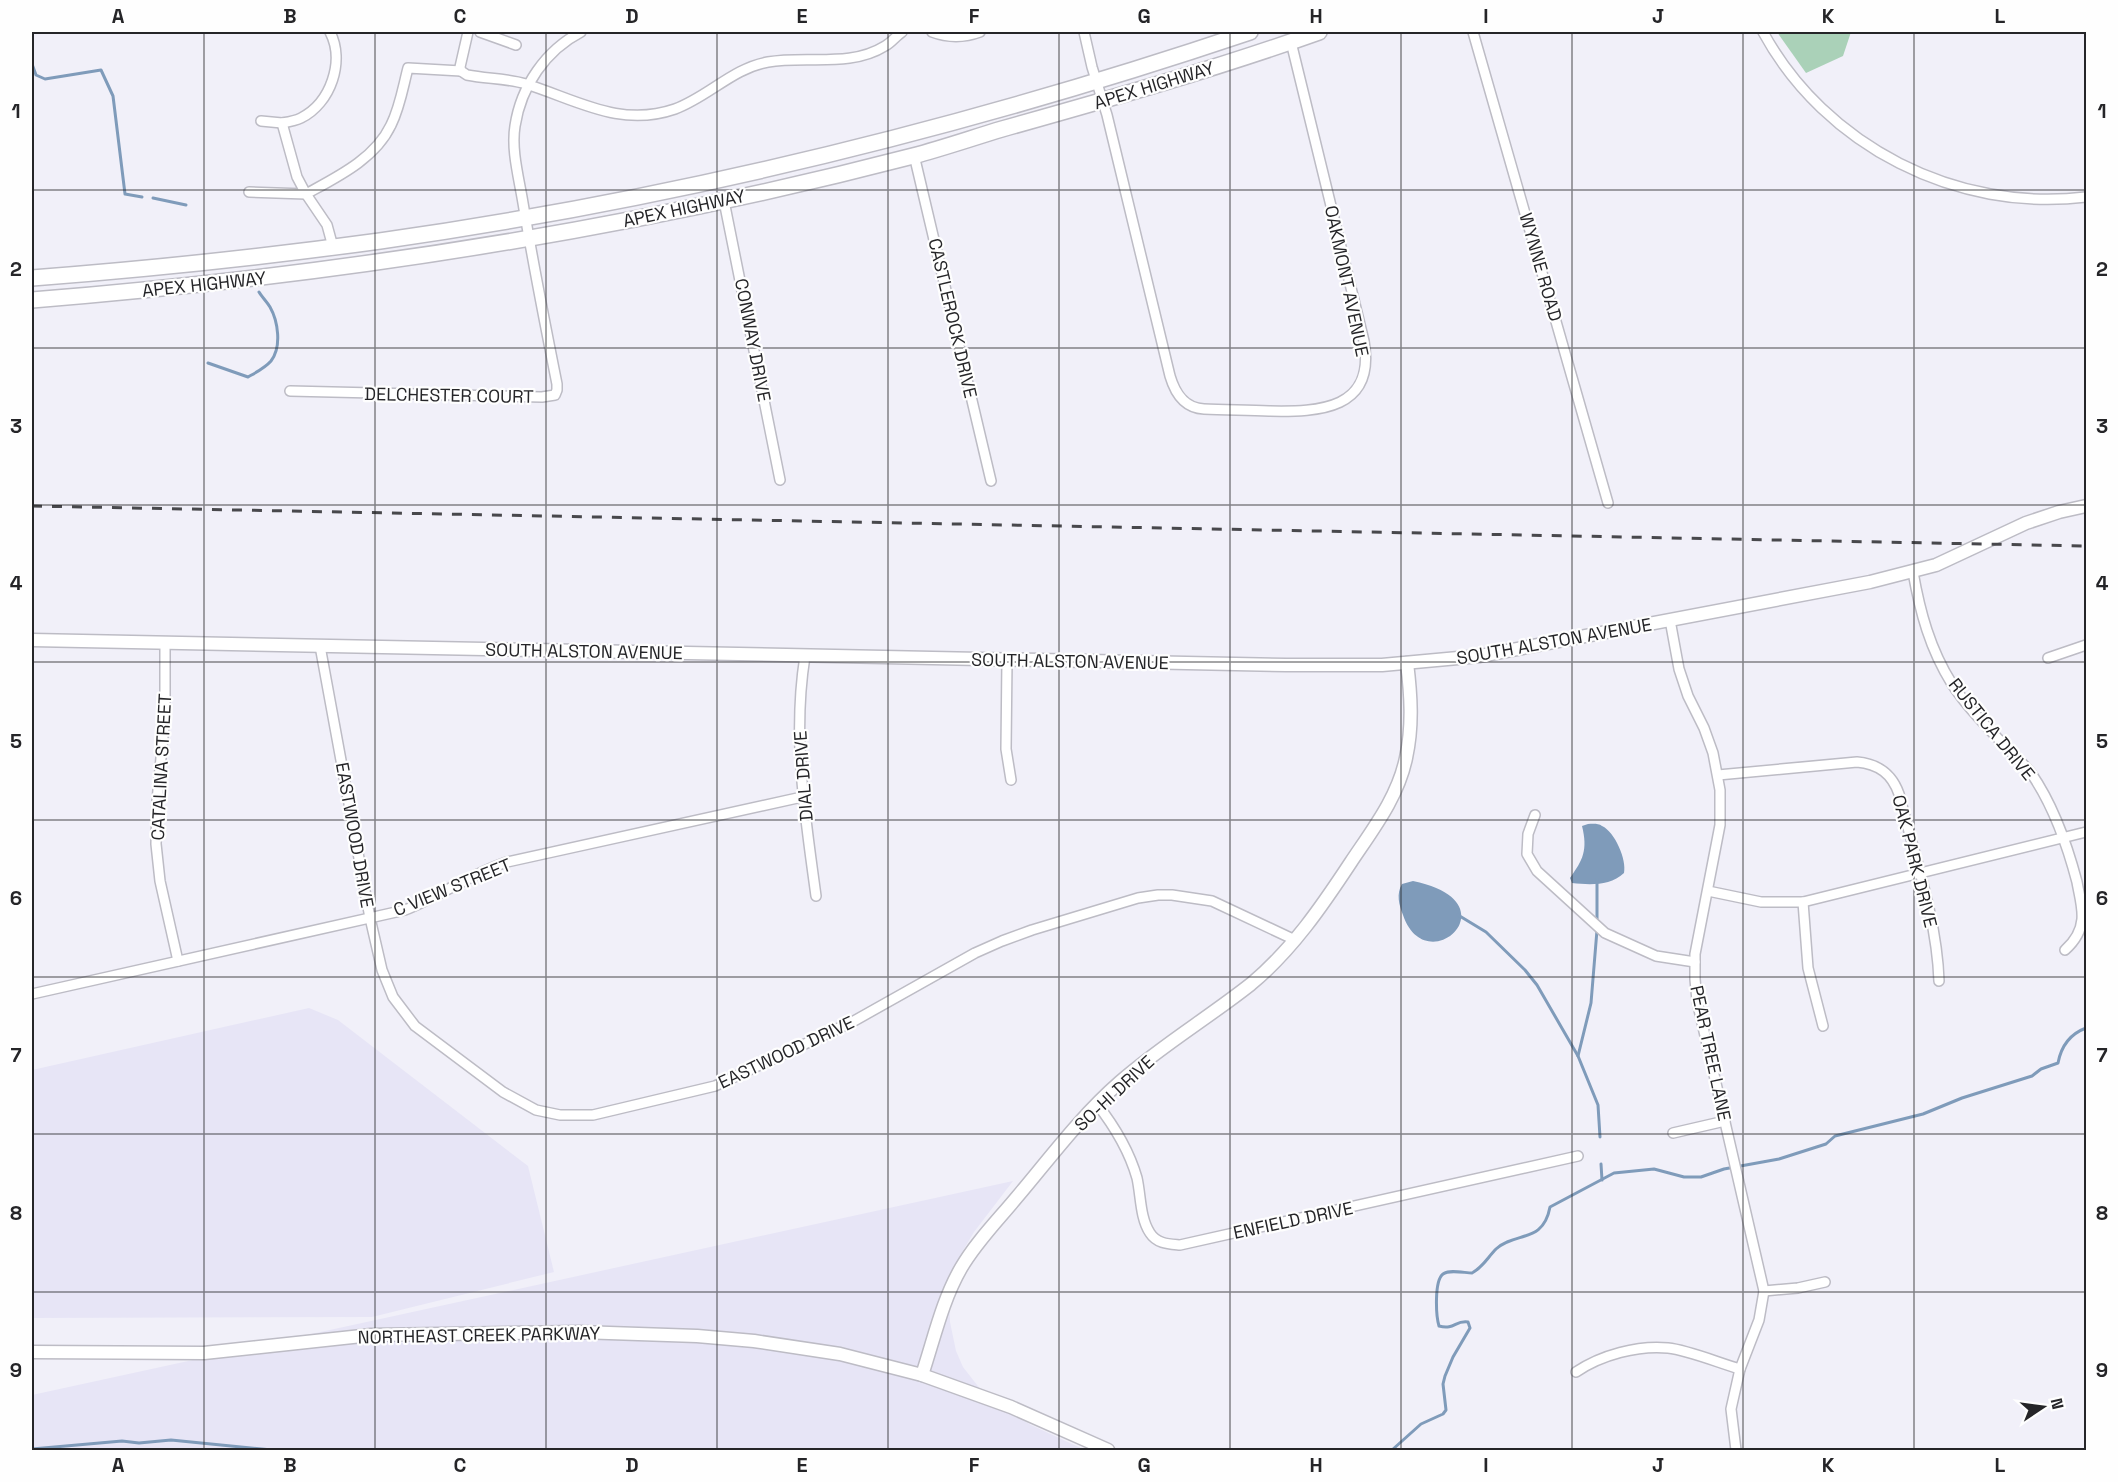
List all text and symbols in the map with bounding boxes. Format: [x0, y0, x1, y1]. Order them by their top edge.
text: A [112, 3, 125, 29]
text: B [283, 3, 297, 29]
text: C [454, 3, 467, 29]
text: D [625, 3, 639, 29]
text: E [796, 3, 808, 29]
text: F [969, 3, 980, 29]
text: G [1137, 3, 1151, 29]
text: H [1309, 3, 1323, 29]
text: I [1483, 3, 1489, 29]
text: J [1652, 3, 1664, 29]
text: K [1822, 3, 1835, 29]
text: L [1995, 3, 2006, 29]
street label: APEX HIGHWAY [1091, 56, 1217, 114]
text: 1 [11, 98, 21, 124]
text: 1 [2097, 98, 2107, 124]
street label: APEX HIGHWAY [621, 184, 747, 232]
street label: OAKMONT AVENUE [1320, 203, 1374, 359]
street label: WYNNE ROAD [1515, 210, 1567, 324]
street label: CASTLEROCK DRIVE [923, 236, 983, 400]
text: 2 [10, 256, 22, 282]
text: 2 [2096, 256, 2108, 282]
street label: APEX HIGHWAY [141, 266, 267, 302]
street label: CONWAY DRIVE [730, 276, 776, 404]
street label: DELCHESTER COURT [364, 382, 534, 408]
text: 3 [10, 413, 22, 439]
text: 3 [2096, 413, 2108, 439]
text: 4 [10, 570, 23, 596]
text: 4 [2096, 570, 2109, 596]
street label: SOUTH ALSTON AVENUE [1455, 613, 1653, 669]
street label: SOUTH ALSTON AVENUE [485, 638, 683, 664]
street label: SOUTH ALSTON AVENUE [971, 648, 1169, 674]
street label: RUSTICA DRIVE [1944, 673, 2040, 785]
street label: CATALINA STREET [146, 693, 176, 841]
text: 5 [10, 728, 22, 754]
text: 5 [2096, 728, 2108, 754]
street label: DIAL DRIVE [788, 730, 818, 822]
street label: EASTWOOD DRIVE [331, 760, 379, 910]
street label: OAK PARK DRIVE [1887, 792, 1943, 930]
street label: C VIEW STREET [390, 853, 515, 921]
text: 6 [10, 885, 22, 911]
text: 6 [2096, 885, 2108, 911]
street label: PEAR TREE LANE [1685, 983, 1737, 1123]
street label: EASTWOOD DRIVE [714, 1010, 858, 1094]
text: 7 [10, 1042, 22, 1068]
text: 7 [2096, 1042, 2108, 1068]
street label: SO-HI DRIVE [1069, 1050, 1159, 1136]
street label: ENFIELD DRIVE [1231, 1196, 1355, 1244]
text: 8 [10, 1200, 22, 1226]
text: 8 [2096, 1200, 2108, 1226]
street label: NORTHEAST CREEK PARKWAY [357, 1321, 601, 1349]
text: 9 [10, 1357, 22, 1383]
text: 9 [2096, 1357, 2108, 1383]
north arrow [2013, 1377, 2073, 1437]
text: N [2046, 1396, 2069, 1411]
text: A [112, 1452, 125, 1478]
text: B [283, 1452, 297, 1478]
text: C [454, 1452, 467, 1478]
text: D [625, 1452, 639, 1478]
text: E [796, 1452, 808, 1478]
text: F [969, 1452, 980, 1478]
text: G [1137, 1452, 1151, 1478]
text: H [1309, 1452, 1323, 1478]
text: I [1483, 1452, 1489, 1478]
text: J [1652, 1452, 1664, 1478]
text: K [1822, 1452, 1835, 1478]
text: L [1995, 1452, 2006, 1478]

